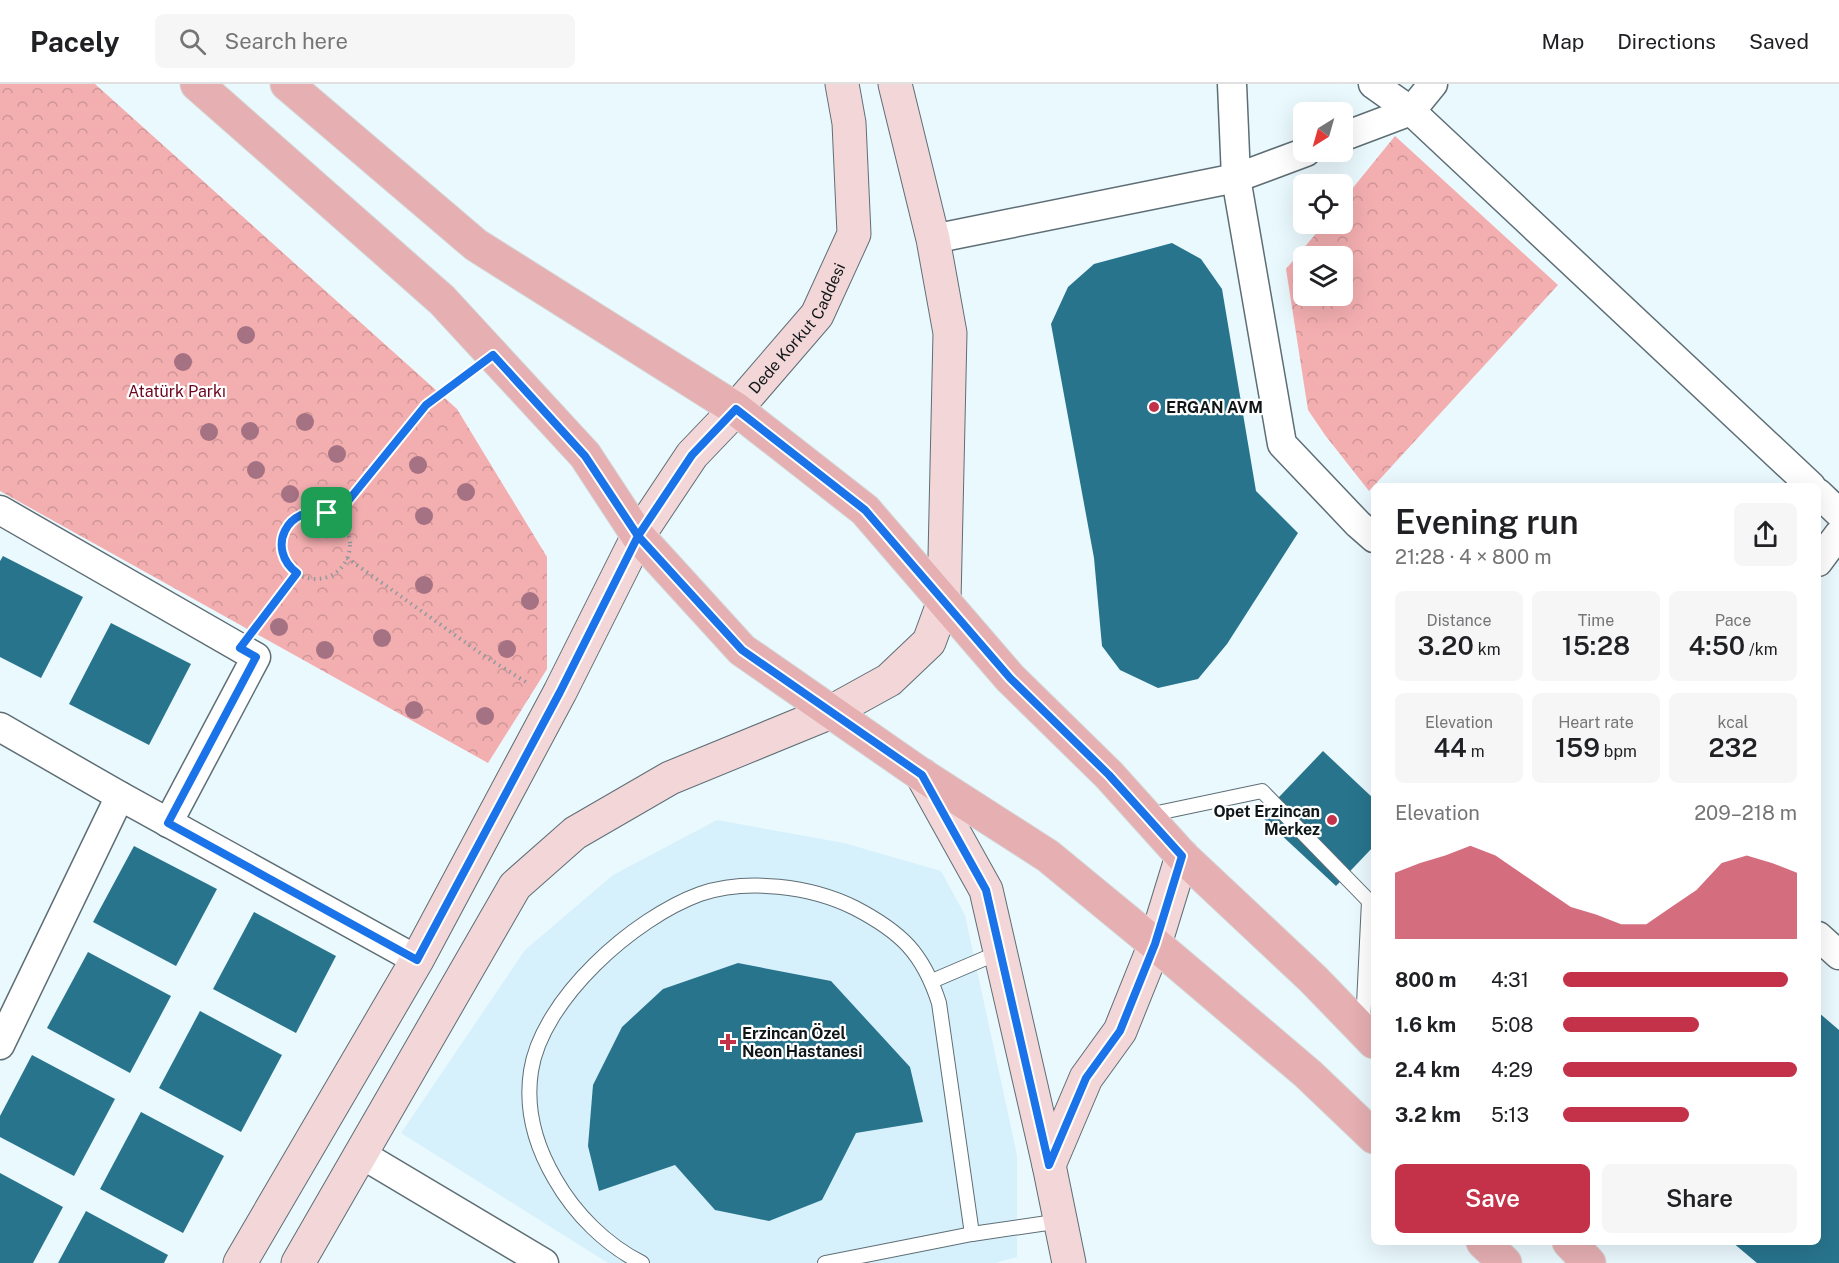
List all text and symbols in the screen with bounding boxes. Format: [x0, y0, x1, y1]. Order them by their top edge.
search box [155, 14, 575, 68]
text: Pacely [30, 25, 119, 58]
icon: search [176, 25, 209, 58]
text: Search here [224, 28, 348, 54]
text: Map [1542, 29, 1584, 54]
text: Directions [1617, 29, 1716, 54]
text: Saved [1749, 29, 1809, 54]
north arrow [1293, 102, 1353, 162]
map controls [1293, 102, 1353, 306]
button: locate [1293, 174, 1353, 234]
button: layers [1293, 246, 1353, 306]
street label: Dede Korkut Caddesi [745, 260, 849, 398]
park label: Atatürk Parkı [128, 382, 226, 401]
place label: ERGAN AVM [1166, 398, 1263, 417]
marker: ERGAN AVM [1147, 400, 1161, 414]
pin [301, 487, 352, 538]
icon: arrive [310, 496, 343, 529]
text: Evening run [1395, 503, 1578, 541]
button: share [1734, 503, 1797, 566]
text: 21:28 · 4 × 800 m [1395, 545, 1551, 569]
text: Distance [1427, 611, 1491, 630]
text: Time [1578, 611, 1614, 630]
text: Pace [1715, 611, 1751, 630]
text: 3.20 [1417, 630, 1474, 661]
text: 15:28 [1562, 630, 1630, 661]
text: 4:50 [1688, 630, 1745, 661]
text: km [1474, 640, 1501, 659]
text: /km [1745, 640, 1778, 659]
text: Elevation [1425, 713, 1493, 732]
text: Heart rate [1558, 713, 1634, 732]
text: kcal [1718, 713, 1748, 732]
text: 44 [1433, 732, 1467, 763]
text: 159 [1555, 732, 1600, 763]
text: 232 [1709, 732, 1757, 763]
text: m [1467, 742, 1485, 761]
text: bpm [1600, 742, 1637, 761]
text: Elevation [1395, 801, 1480, 825]
text: 209–218 m [1694, 801, 1797, 825]
place label: Opet Erzincan Merkez [1213, 802, 1320, 839]
marker: Opet Erzincan Merkez [1325, 813, 1339, 827]
text: 800 m [1395, 968, 1457, 992]
text: 4:31 [1491, 968, 1529, 992]
text: 1.6 km [1395, 1013, 1456, 1037]
text: 5:08 [1491, 1013, 1533, 1037]
place label: Erzincan Özel Neon Hastanesi [742, 1022, 863, 1061]
marker: Erzincan Özel Neon Hastanesi [719, 1033, 737, 1051]
text: 2.4 km [1395, 1058, 1460, 1082]
text: 4:29 [1491, 1058, 1533, 1082]
text: 3.2 km [1395, 1103, 1461, 1127]
text: 5:13 [1491, 1103, 1529, 1127]
button: Save [1395, 1164, 1590, 1233]
button: Share [1602, 1164, 1797, 1233]

